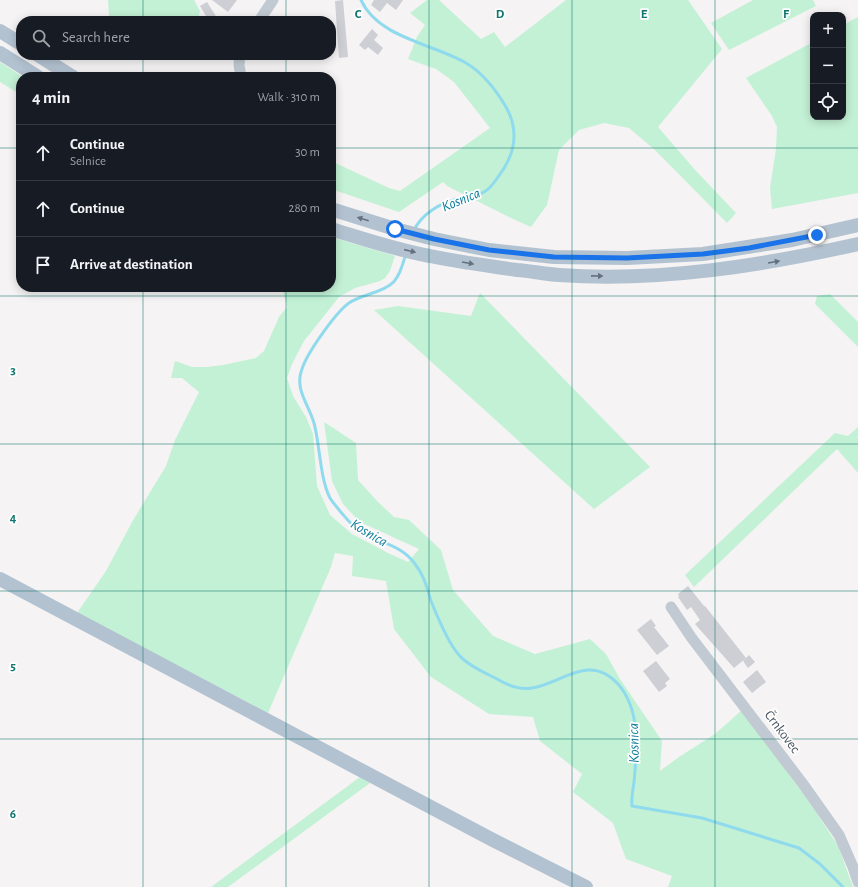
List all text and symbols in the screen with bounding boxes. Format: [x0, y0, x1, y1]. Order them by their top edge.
text: C [355, 8, 362, 21]
text: D [496, 8, 505, 21]
text: E [641, 8, 648, 21]
text: F [783, 8, 790, 21]
map controls [810, 12, 846, 120]
button: + [810, 12, 846, 48]
search box [16, 16, 336, 60]
icon: search [30, 27, 52, 49]
text: Search here [62, 30, 130, 45]
button: − [810, 48, 846, 84]
button: locate [810, 84, 846, 120]
text: 4 min [32, 89, 70, 106]
text: Walk · 310 m [257, 91, 320, 104]
text: Continue [70, 137, 125, 152]
icon: ahead [32, 142, 54, 164]
text: 30 m [295, 146, 320, 159]
text: Selnice [70, 155, 106, 168]
water label: Kosnica [440, 185, 482, 215]
icon: ahead [32, 198, 54, 220]
text: Continue [70, 201, 125, 216]
text: 280 m [289, 202, 320, 215]
one-way arrow [357, 216, 369, 222]
route start [386, 220, 404, 238]
route end [808, 226, 826, 244]
one-way arrow [404, 249, 416, 255]
icon: arrive [32, 254, 54, 276]
text: Arrive at destination [70, 257, 193, 272]
one-way arrow [768, 258, 780, 264]
one-way arrow [462, 260, 474, 266]
one-way arrow [591, 272, 603, 279]
text: 3 [10, 364, 16, 377]
text: 4 [10, 512, 17, 525]
water label: Kosnica [348, 516, 390, 550]
text: 5 [10, 660, 16, 673]
street label: Črnkovec [762, 707, 804, 756]
water label: Kosnica [626, 723, 642, 763]
text: 6 [10, 808, 16, 821]

